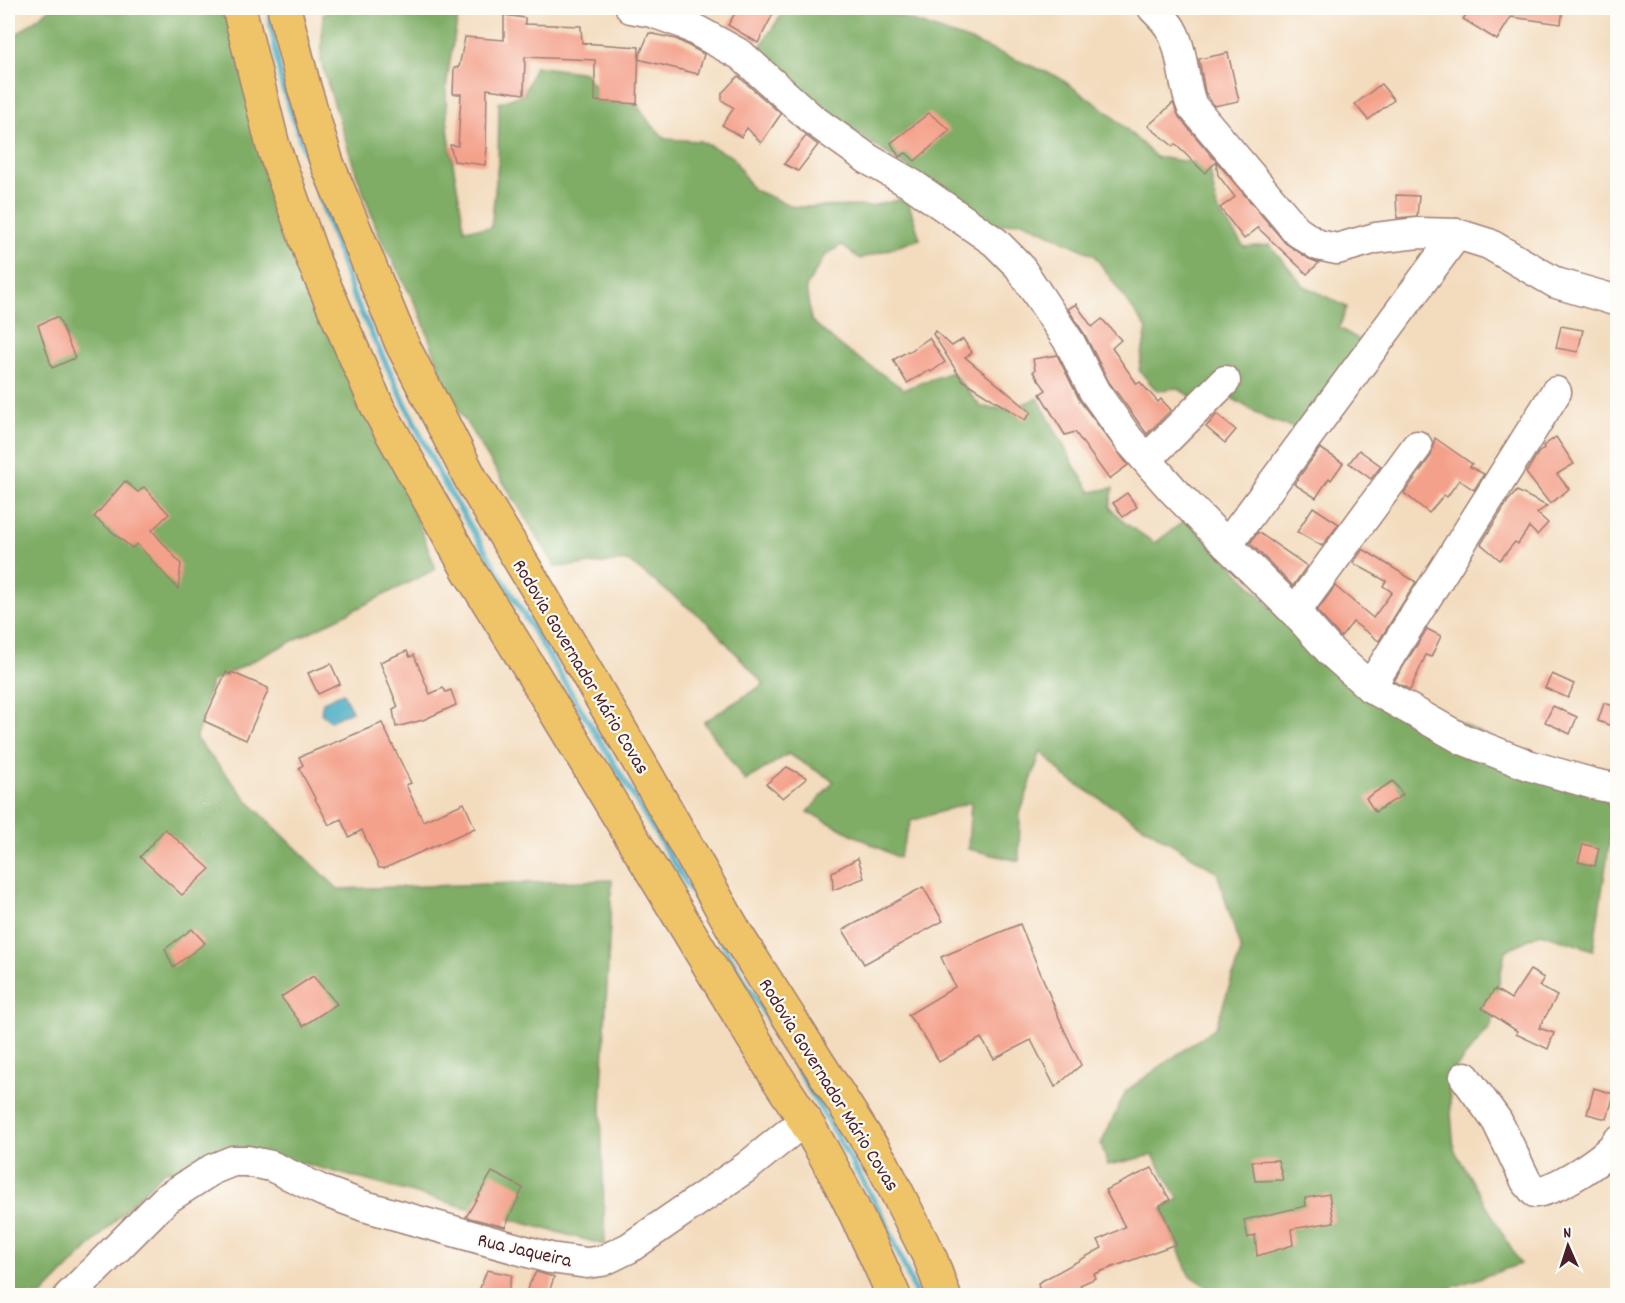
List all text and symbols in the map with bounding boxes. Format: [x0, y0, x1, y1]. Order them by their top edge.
street label: Rodovia Governador Mário Covas [504, 555, 655, 780]
street label: Rodovia Governador Mário Covas [750, 974, 905, 1198]
north arrow [1538, 1216, 1598, 1276]
text: N [1563, 1222, 1572, 1245]
street label: Rua Jaqueira [475, 1228, 575, 1276]

